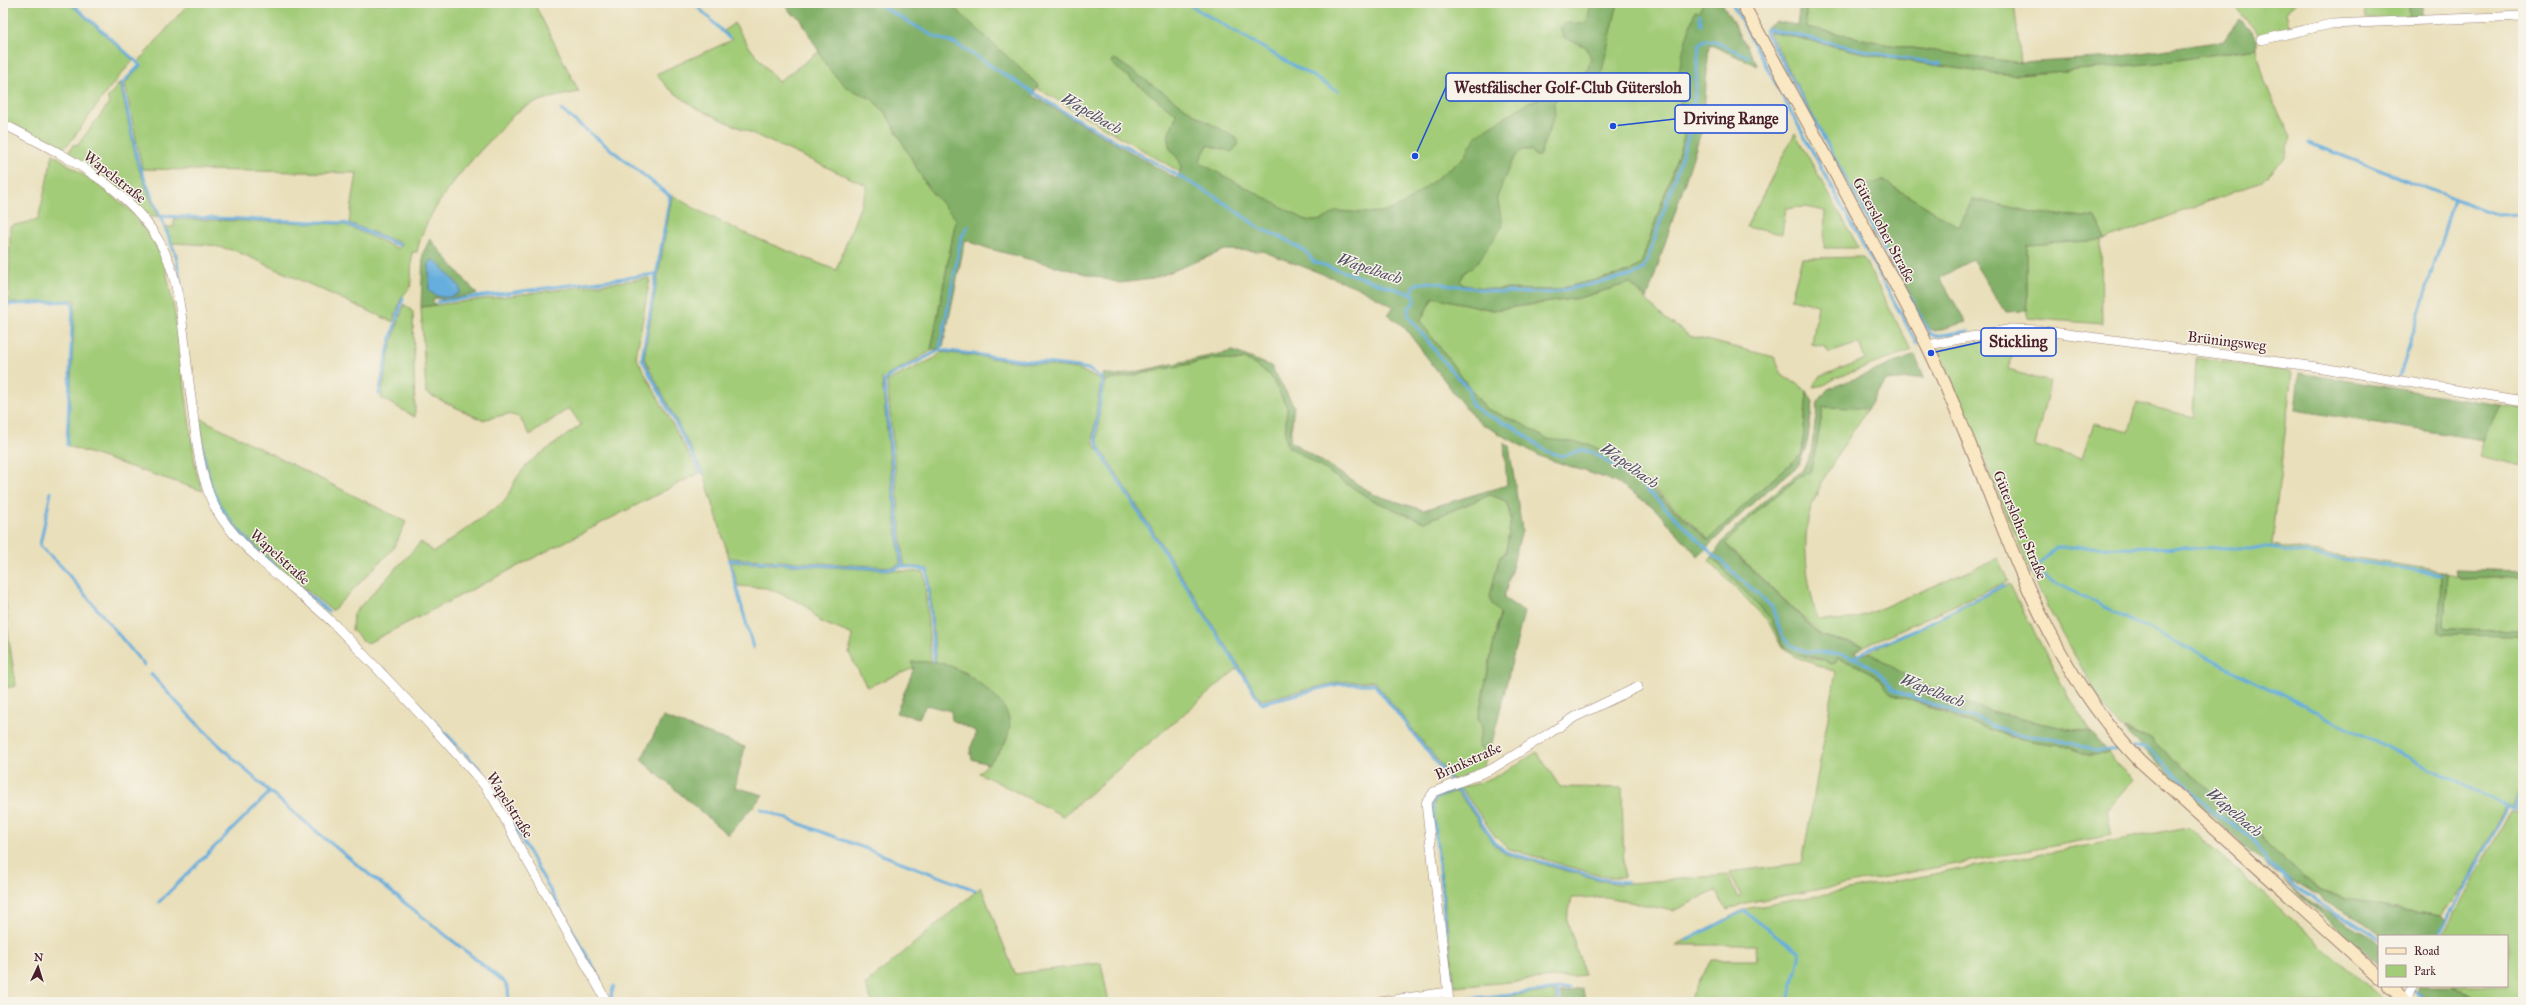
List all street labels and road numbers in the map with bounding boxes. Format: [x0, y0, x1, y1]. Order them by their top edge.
street label: Wapelstraße [80, 147, 150, 207]
street label: Gütersloher Straße [1849, 174, 1919, 286]
street label: Brüningsweg [2187, 327, 2268, 355]
street label: Gütersloher Straße [1989, 468, 2051, 582]
street label: Wapelstraße [246, 525, 314, 589]
street label: Brinkstraße [1432, 738, 1504, 784]
street label: Wapelstraße [483, 769, 537, 841]

